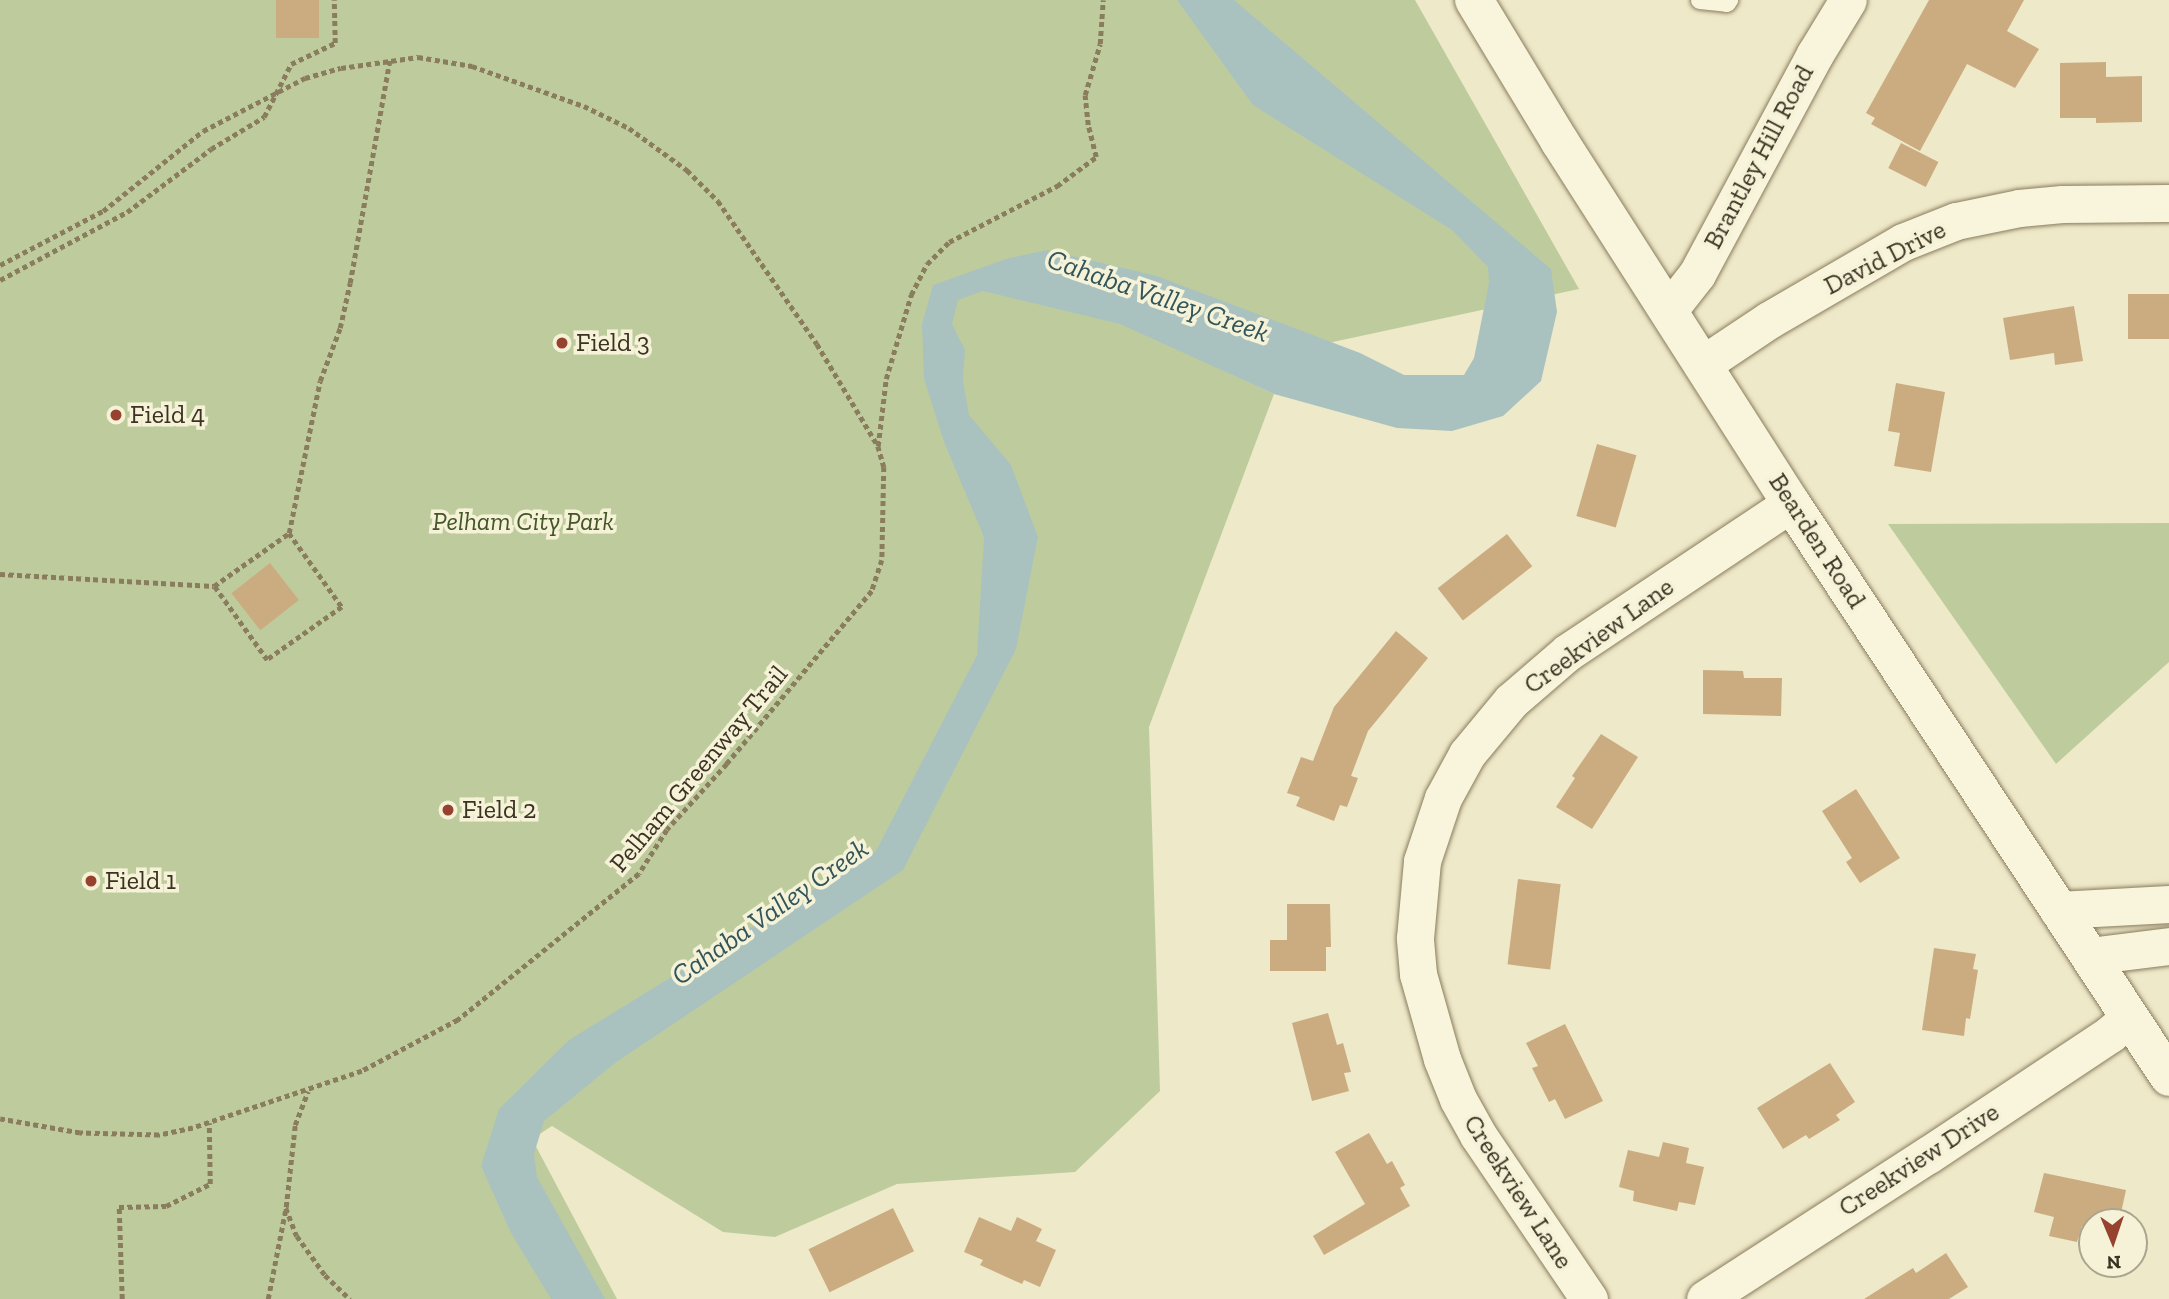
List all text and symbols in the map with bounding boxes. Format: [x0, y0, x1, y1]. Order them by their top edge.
street label: Brantley Hill Road [1697, 60, 1821, 254]
street label: David Drive [1819, 214, 1951, 302]
water label: Cahaba Valley Creek [1042, 242, 1274, 350]
place label: Field 3 [576, 327, 650, 359]
marker: Field 3 [554, 335, 570, 351]
place label: Field 4 [130, 399, 205, 431]
marker: Field 4 [108, 407, 124, 423]
street label: Bearden Road [1762, 468, 1872, 614]
park label: Pelham City Park [432, 506, 614, 538]
street label: Creekview Lane [1518, 571, 1680, 701]
street label: Pelham Greenway Trail [603, 659, 795, 879]
place label: Field 2 [462, 794, 536, 826]
marker: Field 2 [440, 802, 456, 818]
water label: Cahaba Valley Creek [665, 831, 875, 993]
place label: Field 1 [105, 865, 176, 897]
marker: Field 1 [83, 873, 99, 889]
street label: Creekview Drive [1833, 1096, 2005, 1224]
street label: Creekview Lane [1456, 1109, 1580, 1275]
north arrow [2078, 1208, 2148, 1278]
text: N [2106, 1251, 2121, 1274]

